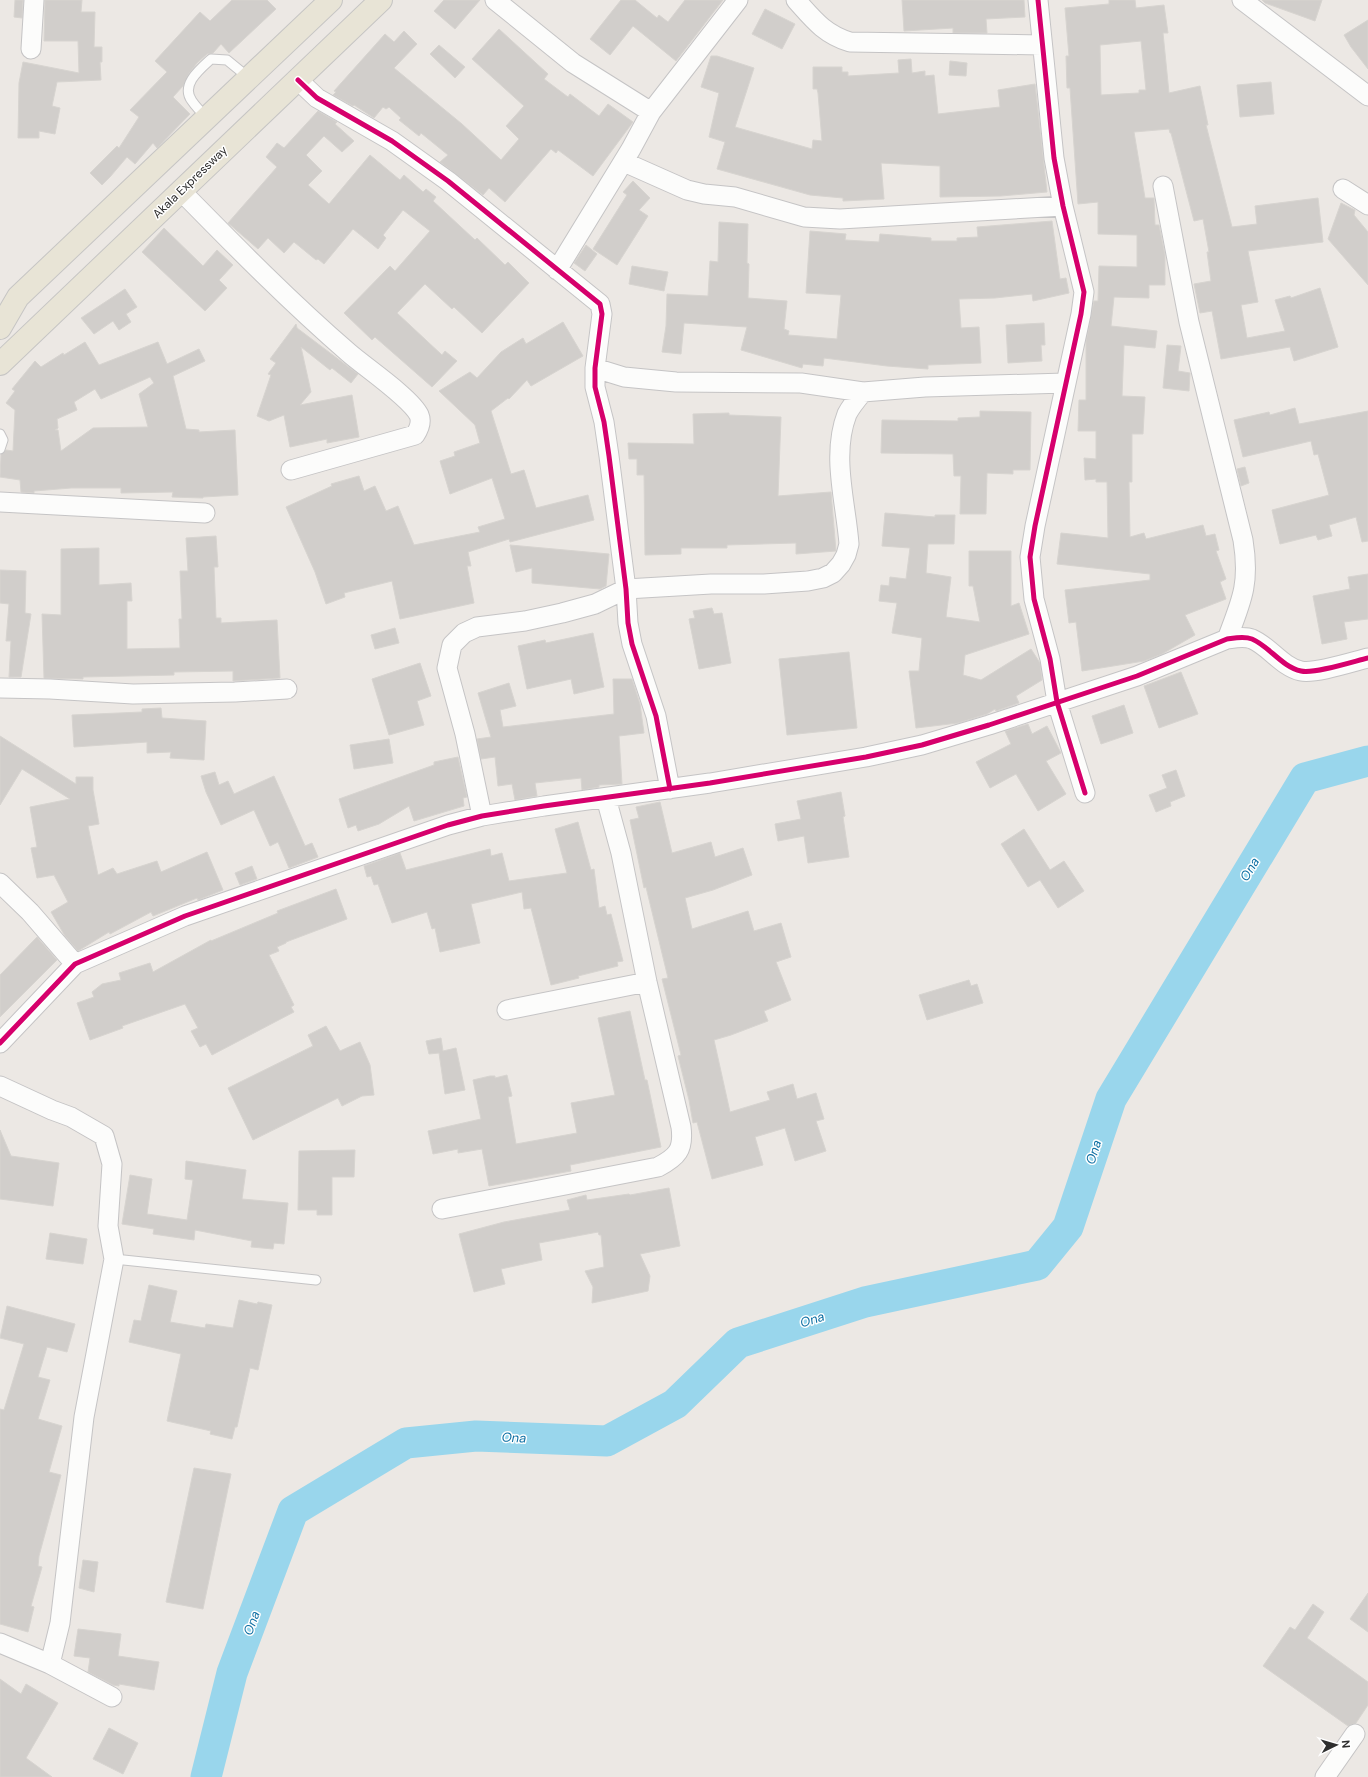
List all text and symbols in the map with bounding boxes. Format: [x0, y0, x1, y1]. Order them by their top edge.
street label: Akala Expressway [149, 142, 231, 222]
water label: Ona [1236, 854, 1263, 884]
water label: Ona [1082, 1138, 1105, 1167]
water label: Ona [798, 1308, 827, 1331]
water label: Ona [501, 1429, 527, 1446]
water label: Ona [239, 1609, 264, 1638]
north arrow [1316, 1725, 1356, 1765]
text: N [1339, 1740, 1353, 1749]

